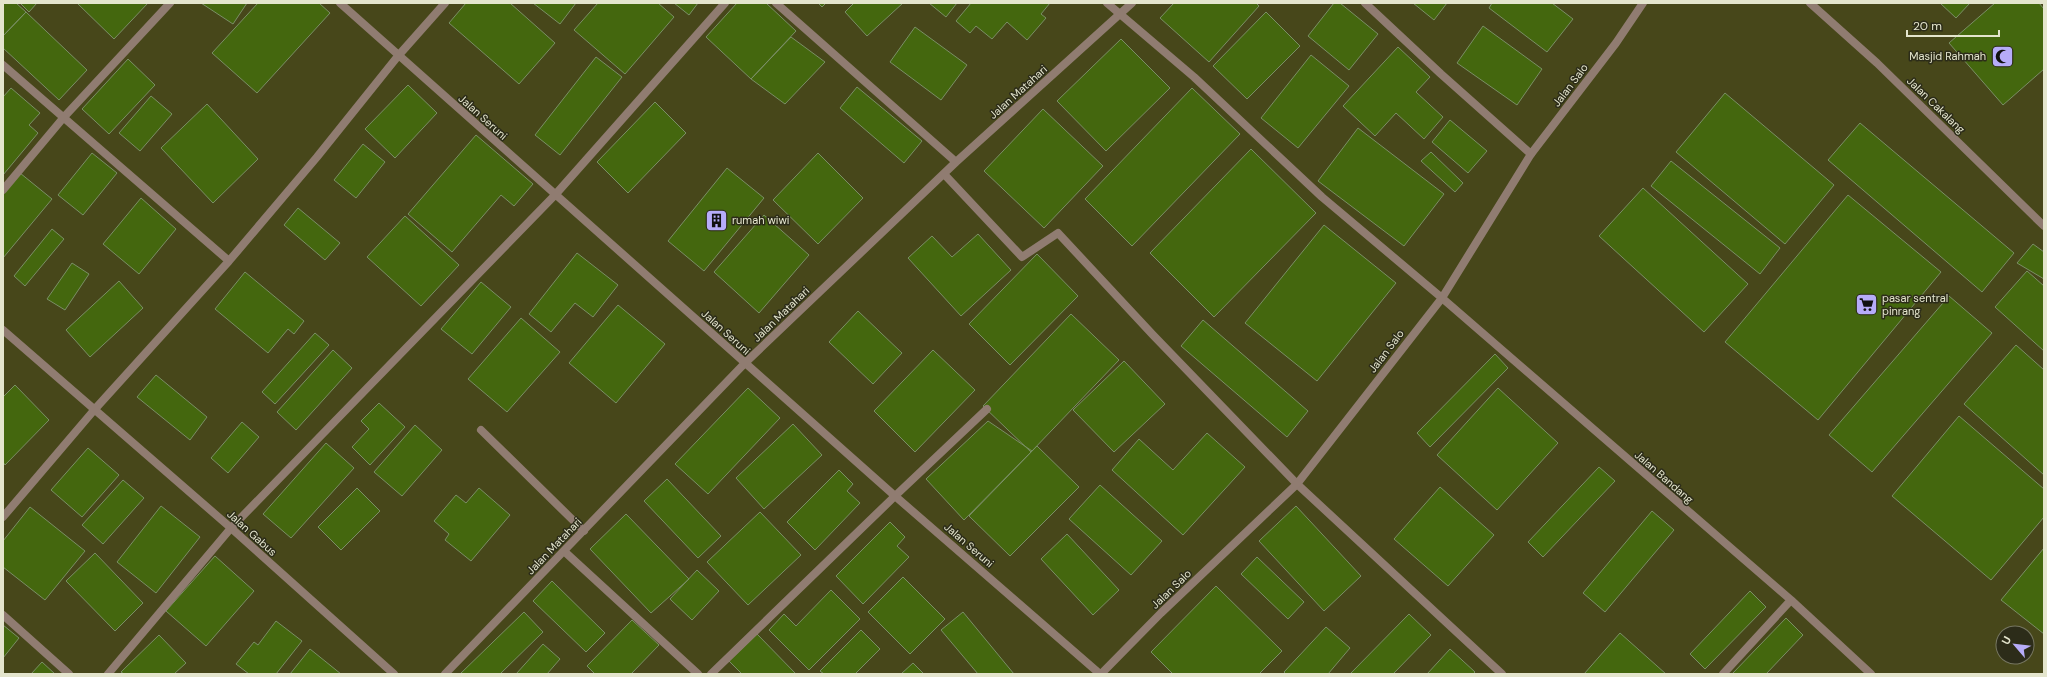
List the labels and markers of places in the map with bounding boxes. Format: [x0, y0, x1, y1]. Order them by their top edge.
mosque icon: Masjid Rahmah [1989, 43, 2015, 69]
place label: Masjid Rahmah [1909, 49, 1986, 63]
building icon: rumah wiwi [703, 207, 729, 233]
place label: rumah wiwi [732, 213, 789, 227]
supermarket icon: pasar sentral pinrang [1853, 291, 1879, 317]
place label: pasar sentral pinrang [1882, 291, 1948, 318]

